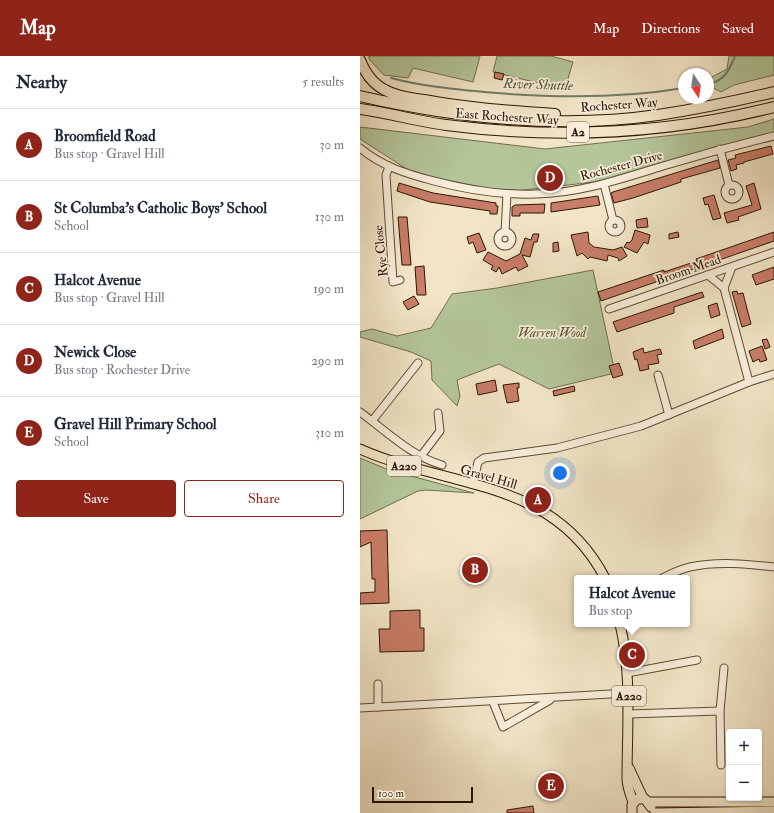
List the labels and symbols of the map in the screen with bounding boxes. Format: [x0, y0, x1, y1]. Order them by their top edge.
north arrow [678, 68, 714, 104]
water label: River Shuttle [502, 75, 574, 94]
street label: Rochester Way [580, 94, 659, 117]
street label: East Rochester Way [455, 105, 560, 130]
road number: A2 [567, 122, 589, 142]
street label: Rochester Drive [578, 147, 665, 185]
pin: D [537, 163, 563, 193]
street label: Rye Close [370, 224, 393, 277]
street label: Broom Mead [654, 251, 724, 289]
park label: Warren Wood [518, 325, 588, 341]
road number: A220 [387, 456, 421, 476]
street label: Gravel Hill [458, 461, 520, 493]
your location [550, 463, 570, 483]
pin: A [525, 485, 551, 515]
pin: B [462, 555, 488, 585]
pin: C [619, 640, 645, 670]
road number: A220 [612, 686, 646, 706]
pin: E [538, 771, 564, 801]
scale bar [372, 785, 473, 804]

